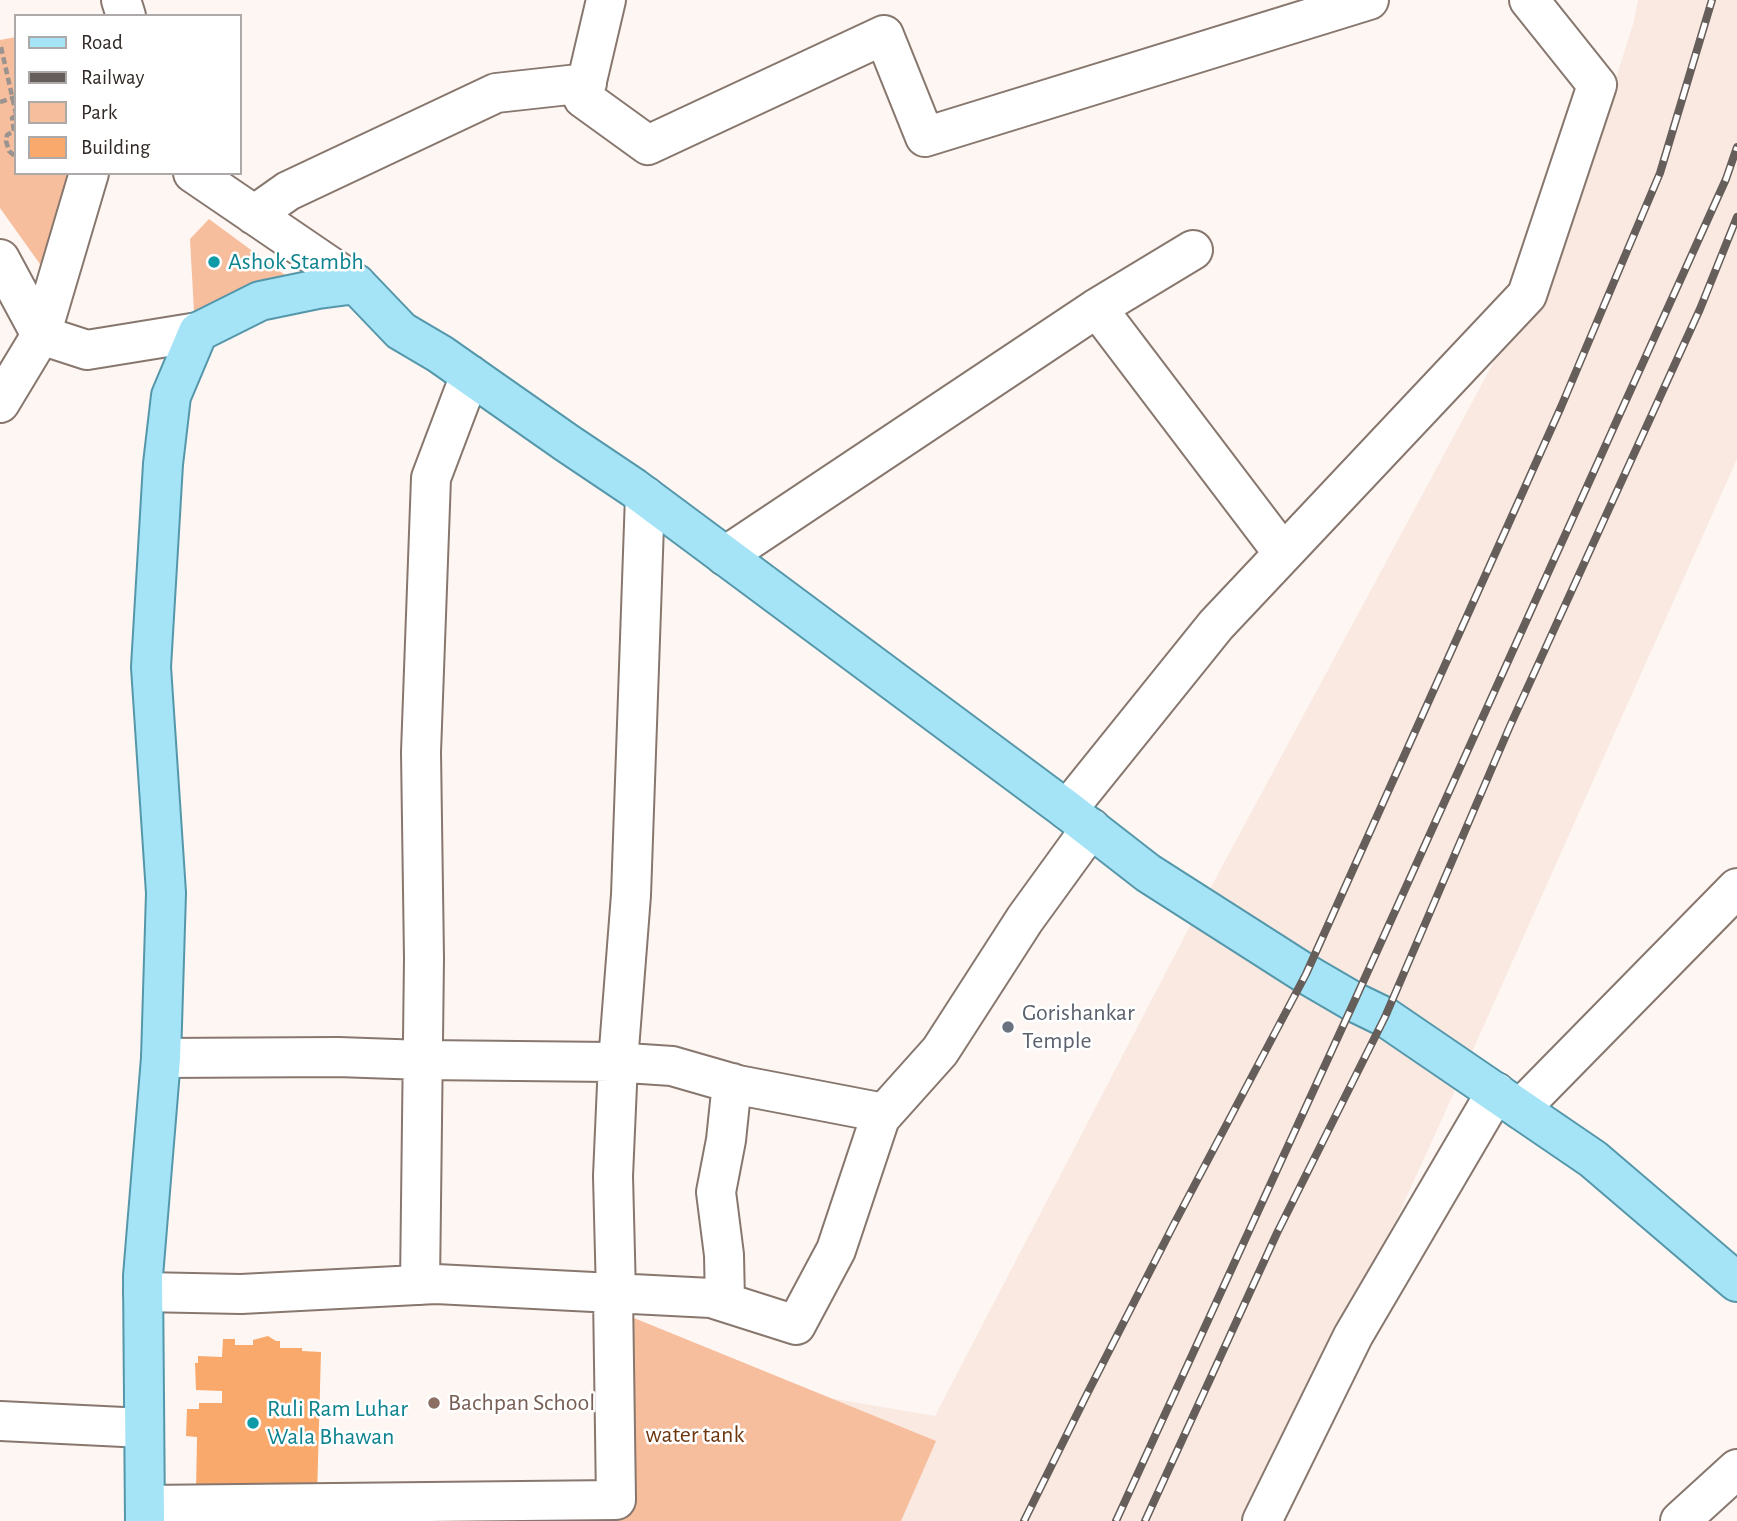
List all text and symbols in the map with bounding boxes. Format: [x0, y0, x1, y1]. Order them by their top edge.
legend [14, 14, 242, 175]
text: Road [81, 32, 123, 53]
text: Railway [81, 67, 144, 88]
text: Park [81, 102, 117, 123]
text: Building [81, 137, 150, 158]
place label: Ashok Stambh [228, 248, 364, 276]
marker: Ashok Stambh [206, 254, 222, 270]
place label: Gorishankar Temple [1022, 999, 1135, 1055]
marker: Gorishankar Temple [1000, 1019, 1016, 1035]
place label: Bachpan School [448, 1389, 595, 1417]
place label: Ruli Ram Luhar Wala Bhawan [267, 1395, 408, 1451]
marker: Bachpan School [426, 1395, 442, 1411]
marker: Ruli Ram Luhar Wala Bhawan [245, 1415, 261, 1431]
park label: water tank [646, 1421, 744, 1449]

